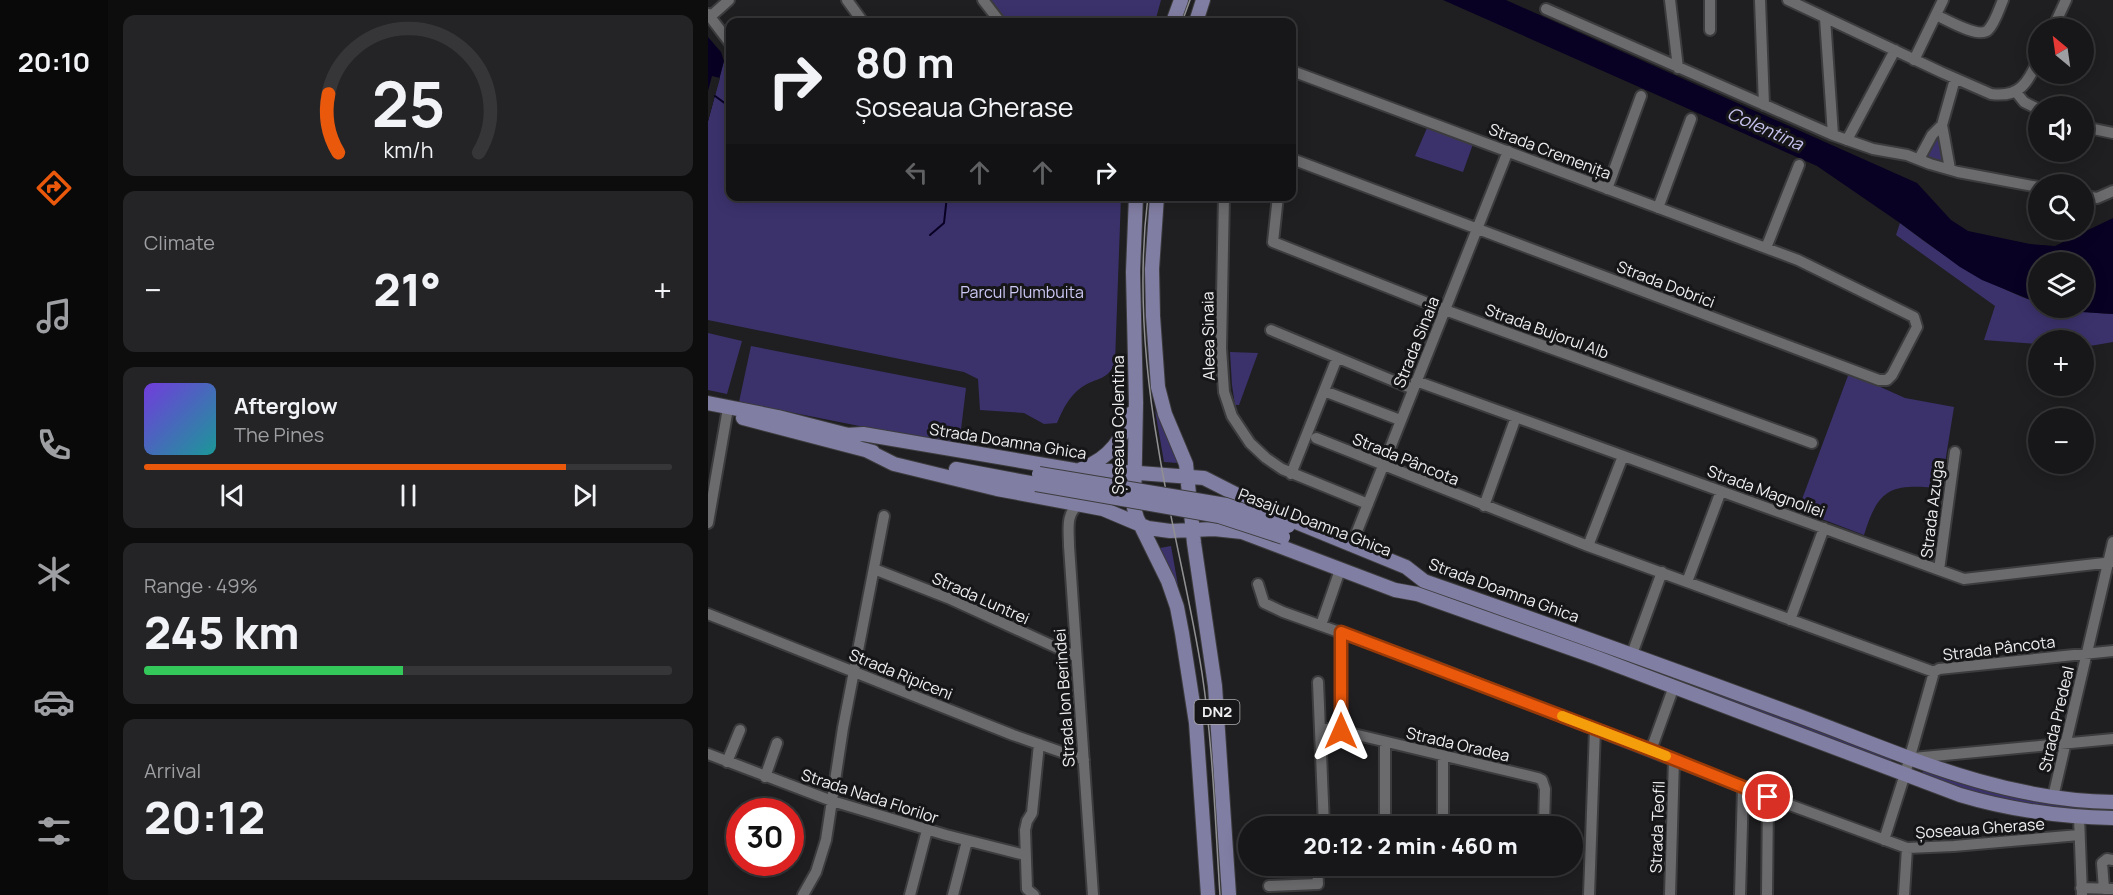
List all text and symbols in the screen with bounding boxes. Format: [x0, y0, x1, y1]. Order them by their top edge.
north arrow [2028, 18, 2094, 84]
map controls [2028, 18, 2094, 474]
text: 80 m [855, 33, 955, 91]
icon: right [756, 42, 834, 120]
text: 20:10 [18, 43, 90, 80]
text: 25 [371, 60, 445, 146]
text: Șoseaua Gherase [855, 88, 1074, 125]
button: sound [2028, 96, 2094, 162]
water label: Colentina [1724, 101, 1808, 156]
street label: Strada Cremenița [1486, 118, 1614, 184]
text: km/h [383, 135, 433, 164]
icon: left [900, 156, 933, 189]
icon: ahead [963, 156, 996, 189]
icon: ahead [1026, 156, 1059, 189]
icon: right [1089, 156, 1122, 189]
icon: directions [33, 167, 75, 209]
button: search [2028, 174, 2094, 240]
text: Climate [144, 229, 215, 256]
button: layers [2028, 252, 2094, 318]
street label: Strada Dobrici [1614, 255, 1718, 313]
text: 21° [373, 258, 441, 320]
text: − [144, 267, 162, 312]
text: + [653, 267, 672, 312]
park label: Parcul Plumbuita [960, 281, 1084, 303]
street label: Aleea Sinaia [1196, 291, 1220, 381]
street label: Strada Sinaia [1388, 293, 1444, 391]
icon: music [33, 295, 75, 337]
street label: Strada Bujorul Alb [1482, 298, 1612, 364]
button: + [2028, 330, 2094, 396]
street label: Șoseaua Colentina [1107, 355, 1129, 495]
text: Afterglow [234, 391, 338, 421]
button: − [2028, 408, 2094, 474]
street label: Strada Doamna Ghica [928, 418, 1088, 464]
text: The Pines [234, 421, 324, 448]
icon: phone [33, 424, 75, 466]
street label: Strada Pâncota [1349, 428, 1463, 490]
street label: Strada Azuga [1915, 459, 1949, 559]
street label: Strada Magnoliei [1704, 460, 1828, 522]
icon: previous [216, 479, 249, 512]
icon: pause [392, 479, 425, 512]
icon: next [568, 479, 601, 512]
street label: Pasajul Doamna Ghica [1235, 483, 1395, 561]
icon: climate [33, 553, 75, 595]
street label: Strada Doamna Ghica [1426, 553, 1582, 627]
street label: Strada Luntrei [929, 567, 1033, 629]
text: Range · 49% [144, 572, 258, 599]
text: 245 km [144, 601, 300, 663]
street label: Strada Ion Berindei [1048, 628, 1080, 768]
street label: Strada Pâncota [1941, 630, 2057, 666]
street label: Strada Ripiceni [846, 643, 956, 705]
street label: Strada Predeal [2033, 664, 2079, 774]
icon: car [33, 681, 75, 723]
position arrow [1309, 699, 1373, 763]
road number: DN2 [1194, 700, 1240, 724]
street label: Strada Oradea [1404, 721, 1512, 767]
text: Arrival [144, 757, 201, 784]
street label: Strada Nada Florilor [798, 763, 942, 829]
pin [1742, 771, 1793, 822]
street label: Strada Teofil [1644, 780, 1670, 874]
icon: arrive [1751, 780, 1784, 813]
text: 20:12 [144, 786, 265, 848]
speed limit sign: 30 [726, 798, 804, 876]
icon: filters [33, 810, 75, 852]
street label: Șoseaua Gherase [1915, 813, 2045, 843]
text: 20:12 · 2 min · 460 m [1303, 831, 1518, 861]

